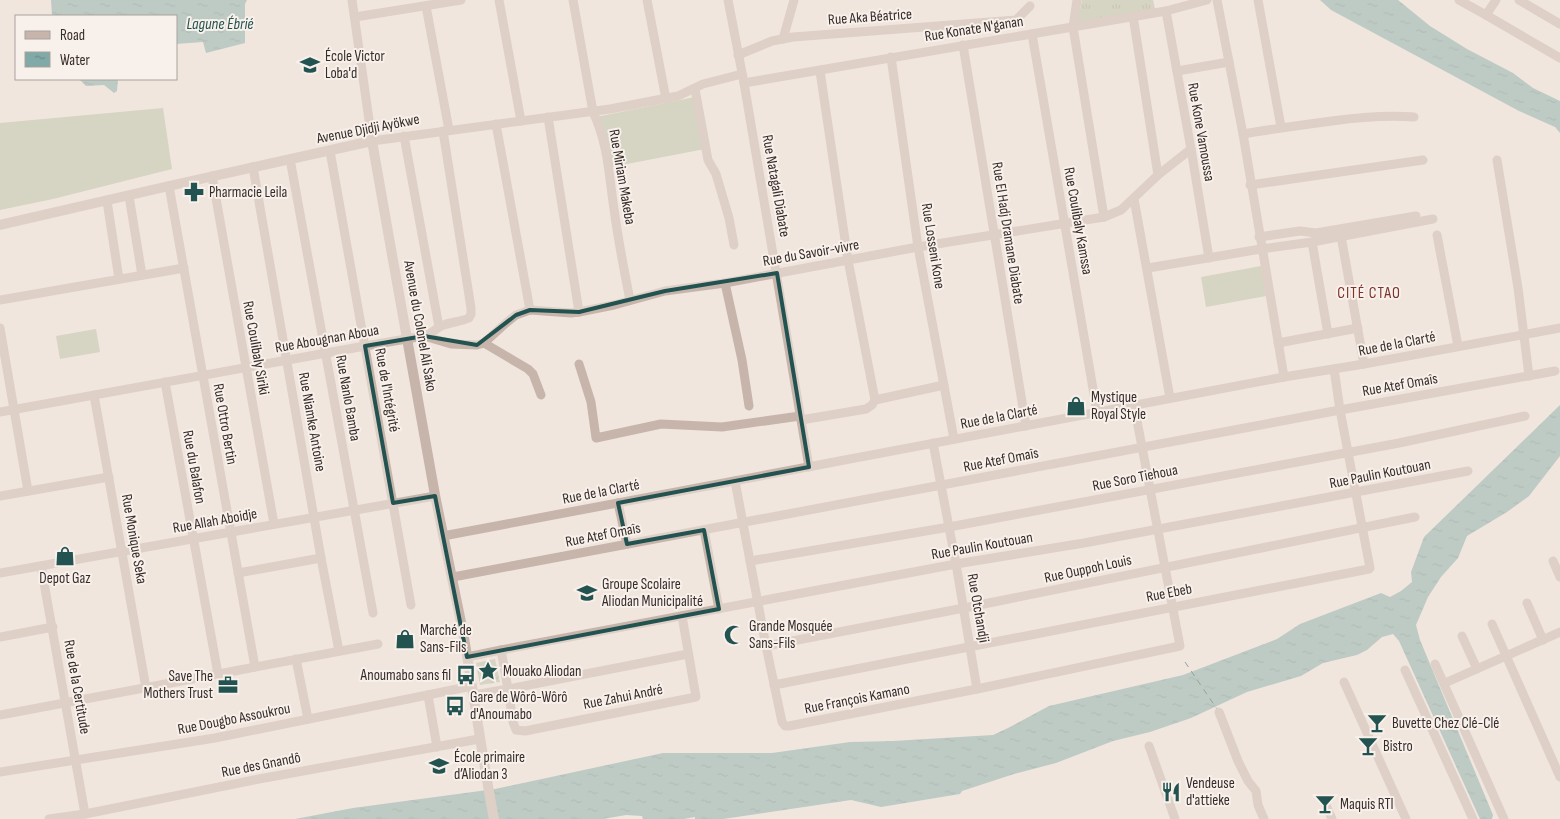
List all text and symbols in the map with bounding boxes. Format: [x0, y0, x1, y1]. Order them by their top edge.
street label: Rue Aka Béatrice [827, 5, 913, 29]
street label: Rue Konate N'ganan [923, 12, 1025, 46]
legend [15, 15, 178, 80]
water label: Lagune Ébrié [186, 15, 254, 34]
text: Road [60, 26, 85, 45]
place label: École Victor Loba'd [325, 47, 386, 83]
text: Water [60, 51, 91, 70]
school or university icon: École Victor Loba'd [299, 54, 321, 76]
street label: Rue Kone Vamoussa [1183, 81, 1219, 183]
street label: Avenue Djidji Ayökwe [314, 110, 421, 148]
street label: Rue Miriam Makeba [604, 128, 640, 226]
street label: Rue Natagali Diabate [758, 133, 794, 239]
street label: Rue El Hadj Dramane Diabate [987, 161, 1029, 305]
street label: Rue Coulibaly Kamssa [1059, 166, 1097, 276]
pharmacy icon: Pharmacie Leila [183, 181, 205, 203]
place label: Pharmacie Leila [209, 183, 287, 202]
street label: Rue Losseni Kone [917, 202, 949, 290]
street label: Rue du Savoir-vivre [761, 235, 861, 271]
street label: Avenue du Colonel Ali Sako [399, 258, 441, 393]
district label: CITÉ CTAO [1337, 284, 1401, 303]
street label: Rue Coulibaly Siriki [238, 300, 274, 397]
street label: Rue Abougnan Aboua [274, 320, 381, 357]
street label: Rue de la Clarté [1357, 327, 1437, 361]
street label: Rue de l'Intégrité [370, 346, 404, 434]
street label: Rue Nanlo Bamba [331, 354, 365, 443]
street label: Rue Atef Omaîs [1361, 369, 1439, 401]
street label: Rue Niamke Antoine [294, 371, 330, 473]
street label: Rue Ottro Bertin [209, 382, 241, 466]
place label: Mystique Royal Style [1091, 388, 1146, 424]
shop icon: Mystique Royal Style [1065, 395, 1087, 417]
street label: Rue de la Clarté [959, 400, 1039, 434]
street label: Rue du Balafon [178, 429, 210, 505]
street label: Rue Atef Omaîs [962, 443, 1040, 477]
street label: Rue Paulin Koutouan [1328, 455, 1432, 493]
street label: Rue Soro Tiehoua [1091, 460, 1180, 496]
street label: Rue de la Clarté [561, 475, 641, 509]
street label: Rue Monique Seka [117, 493, 151, 586]
street label: Rue Allah Aboidje [171, 504, 259, 538]
street label: Rue Atef Omaîs [564, 518, 642, 552]
street label: Rue Paulin Koutouan [930, 528, 1034, 564]
shop icon: Depot Gaz [54, 545, 76, 567]
street label: Rue Ouppoh Louis [1043, 550, 1133, 588]
place label: Depot Gaz [39, 569, 91, 588]
street label: Rue Otchandji [963, 572, 993, 644]
place label: Groupe Scolaire Aliodan Municipalité [601, 575, 703, 611]
street label: Rue Ebeb [1144, 579, 1194, 607]
school or university icon: Groupe Scolaire Aliodan Municipalité [576, 582, 598, 604]
place label: Grande Mosquée Sans-Fils [749, 617, 833, 653]
place label: Marché de Sans-Fils [420, 621, 472, 657]
mosque icon: Grande Mosquée Sans-Fils [723, 624, 745, 646]
shop icon: Marché de Sans-Fils [394, 628, 416, 650]
street label: Rue de la Certitude [59, 638, 95, 736]
place icon: Mouako Aliodan [477, 660, 499, 682]
place label: Mouako Aliodan [503, 662, 581, 681]
bus stop icon: Anoumabo sans fil [455, 664, 477, 686]
place label: Anoumabo sans fil [360, 666, 451, 685]
place label: Save The Mothers Trust [143, 667, 213, 703]
office icon: Save The Mothers Trust [217, 674, 239, 696]
street label: Rue François Kamano [803, 679, 911, 719]
street label: Rue Zahui André [582, 680, 664, 714]
place label: Gare de Wôrô-Wôrô d'Anoumabo [470, 688, 568, 724]
bus stop icon: Gare de Wôrô-Wôrô d'Anoumabo [444, 695, 466, 717]
street label: Rue Dougbo Assoukrou [176, 699, 292, 739]
bar icon: Buvette Chez Clé-Clé [1366, 712, 1388, 734]
place label: Buvette Chez Clé-Clé [1392, 714, 1499, 733]
bar icon: Bistro [1357, 735, 1379, 757]
place label: Bistro [1383, 737, 1413, 756]
street label: Rue des Gnandô [220, 748, 302, 782]
place label: École primaire d’Aliodan 3 [454, 748, 525, 784]
school or university icon: École primaire d’Aliodan 3 [428, 755, 450, 777]
place label: Vendeuse d'attieke [1186, 774, 1235, 810]
restaurant icon: Vendeuse d'attieke [1160, 781, 1182, 803]
bar icon: Maquis RTI [1314, 793, 1336, 815]
place label: Maquis RTI [1340, 795, 1394, 814]

